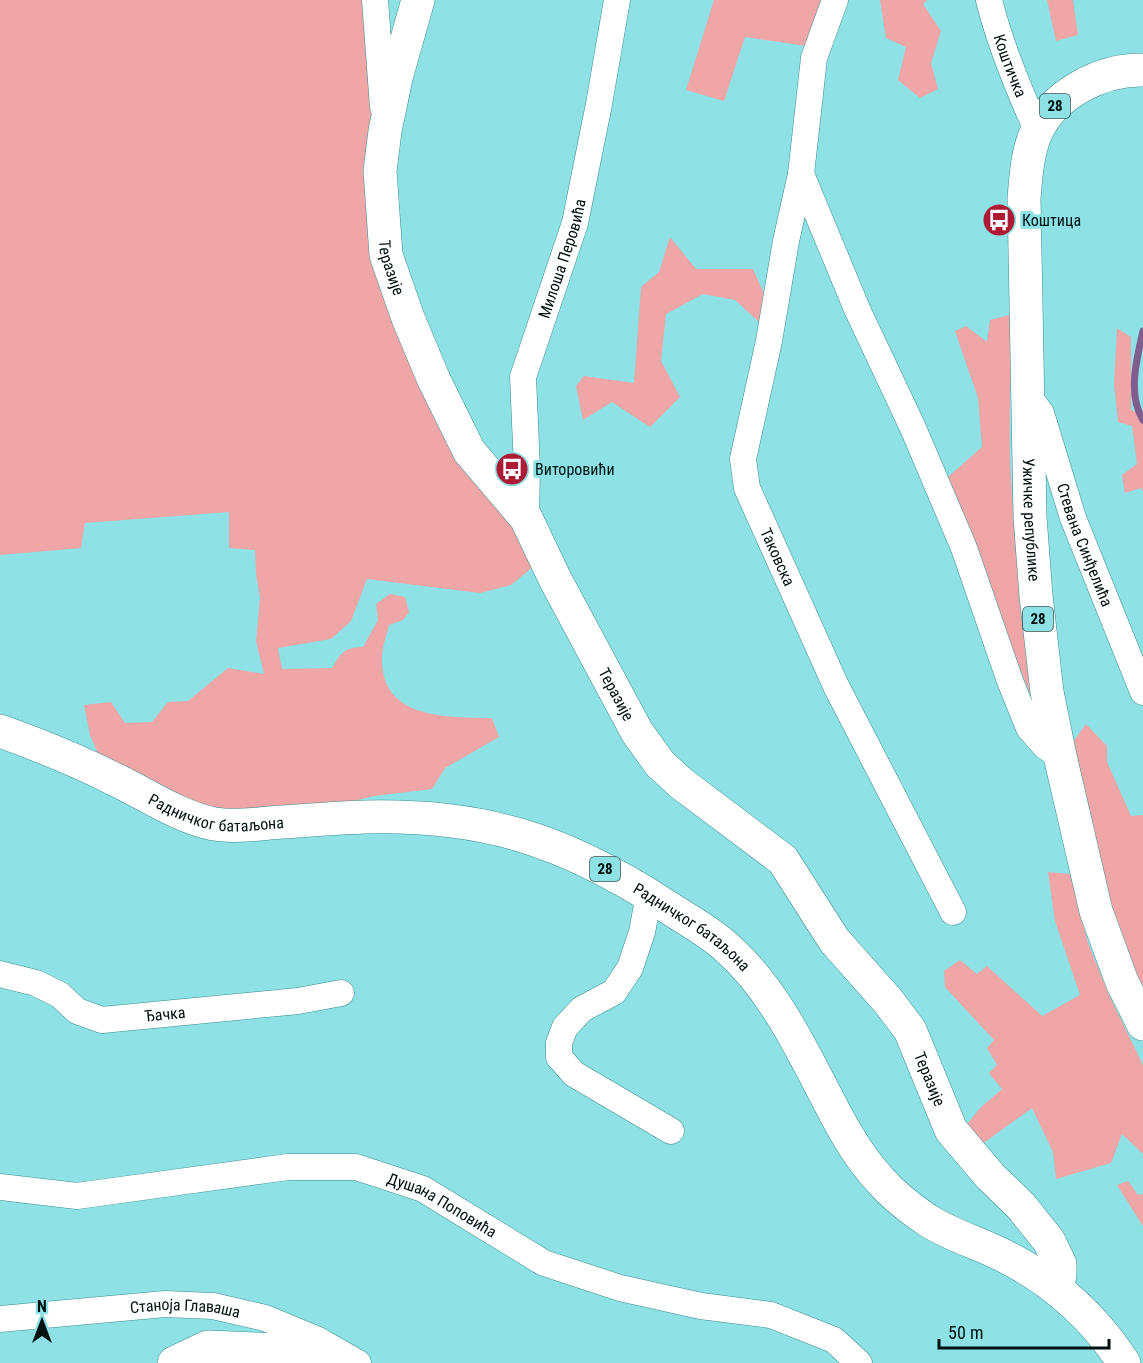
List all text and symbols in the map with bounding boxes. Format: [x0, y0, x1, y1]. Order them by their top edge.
street label: Коштичка [989, 32, 1031, 100]
road number: 28 [1040, 94, 1070, 118]
street label: Милоша Перовића [535, 197, 590, 321]
bus stop icon: Коштица [981, 202, 1017, 238]
place label: Коштица [1022, 211, 1081, 230]
street label: Теразије [375, 239, 408, 298]
bus stop icon: Виторовићи [494, 451, 530, 487]
street label: Ужичке републике [1019, 458, 1044, 582]
place label: Виторовићи [535, 460, 615, 479]
street label: Стевана Синђелића [1053, 481, 1117, 609]
street label: Таковска [756, 525, 799, 589]
road number: 28 [1023, 607, 1053, 631]
street label: Теразије [594, 665, 638, 724]
street label: Радничког батаљона [145, 790, 284, 836]
road number: 28 [590, 857, 620, 881]
street label: Радничког батаљона [630, 879, 754, 975]
street label: Ђачка [144, 1003, 186, 1026]
street label: Теразије [910, 1049, 949, 1109]
street label: Душана Поповића [385, 1169, 500, 1242]
north arrow [12, 1291, 72, 1351]
street label: Станоја Главаша [129, 1295, 242, 1322]
text: N [37, 1297, 47, 1316]
scale bar [939, 1312, 1108, 1350]
text: 50 m [948, 1322, 983, 1343]

